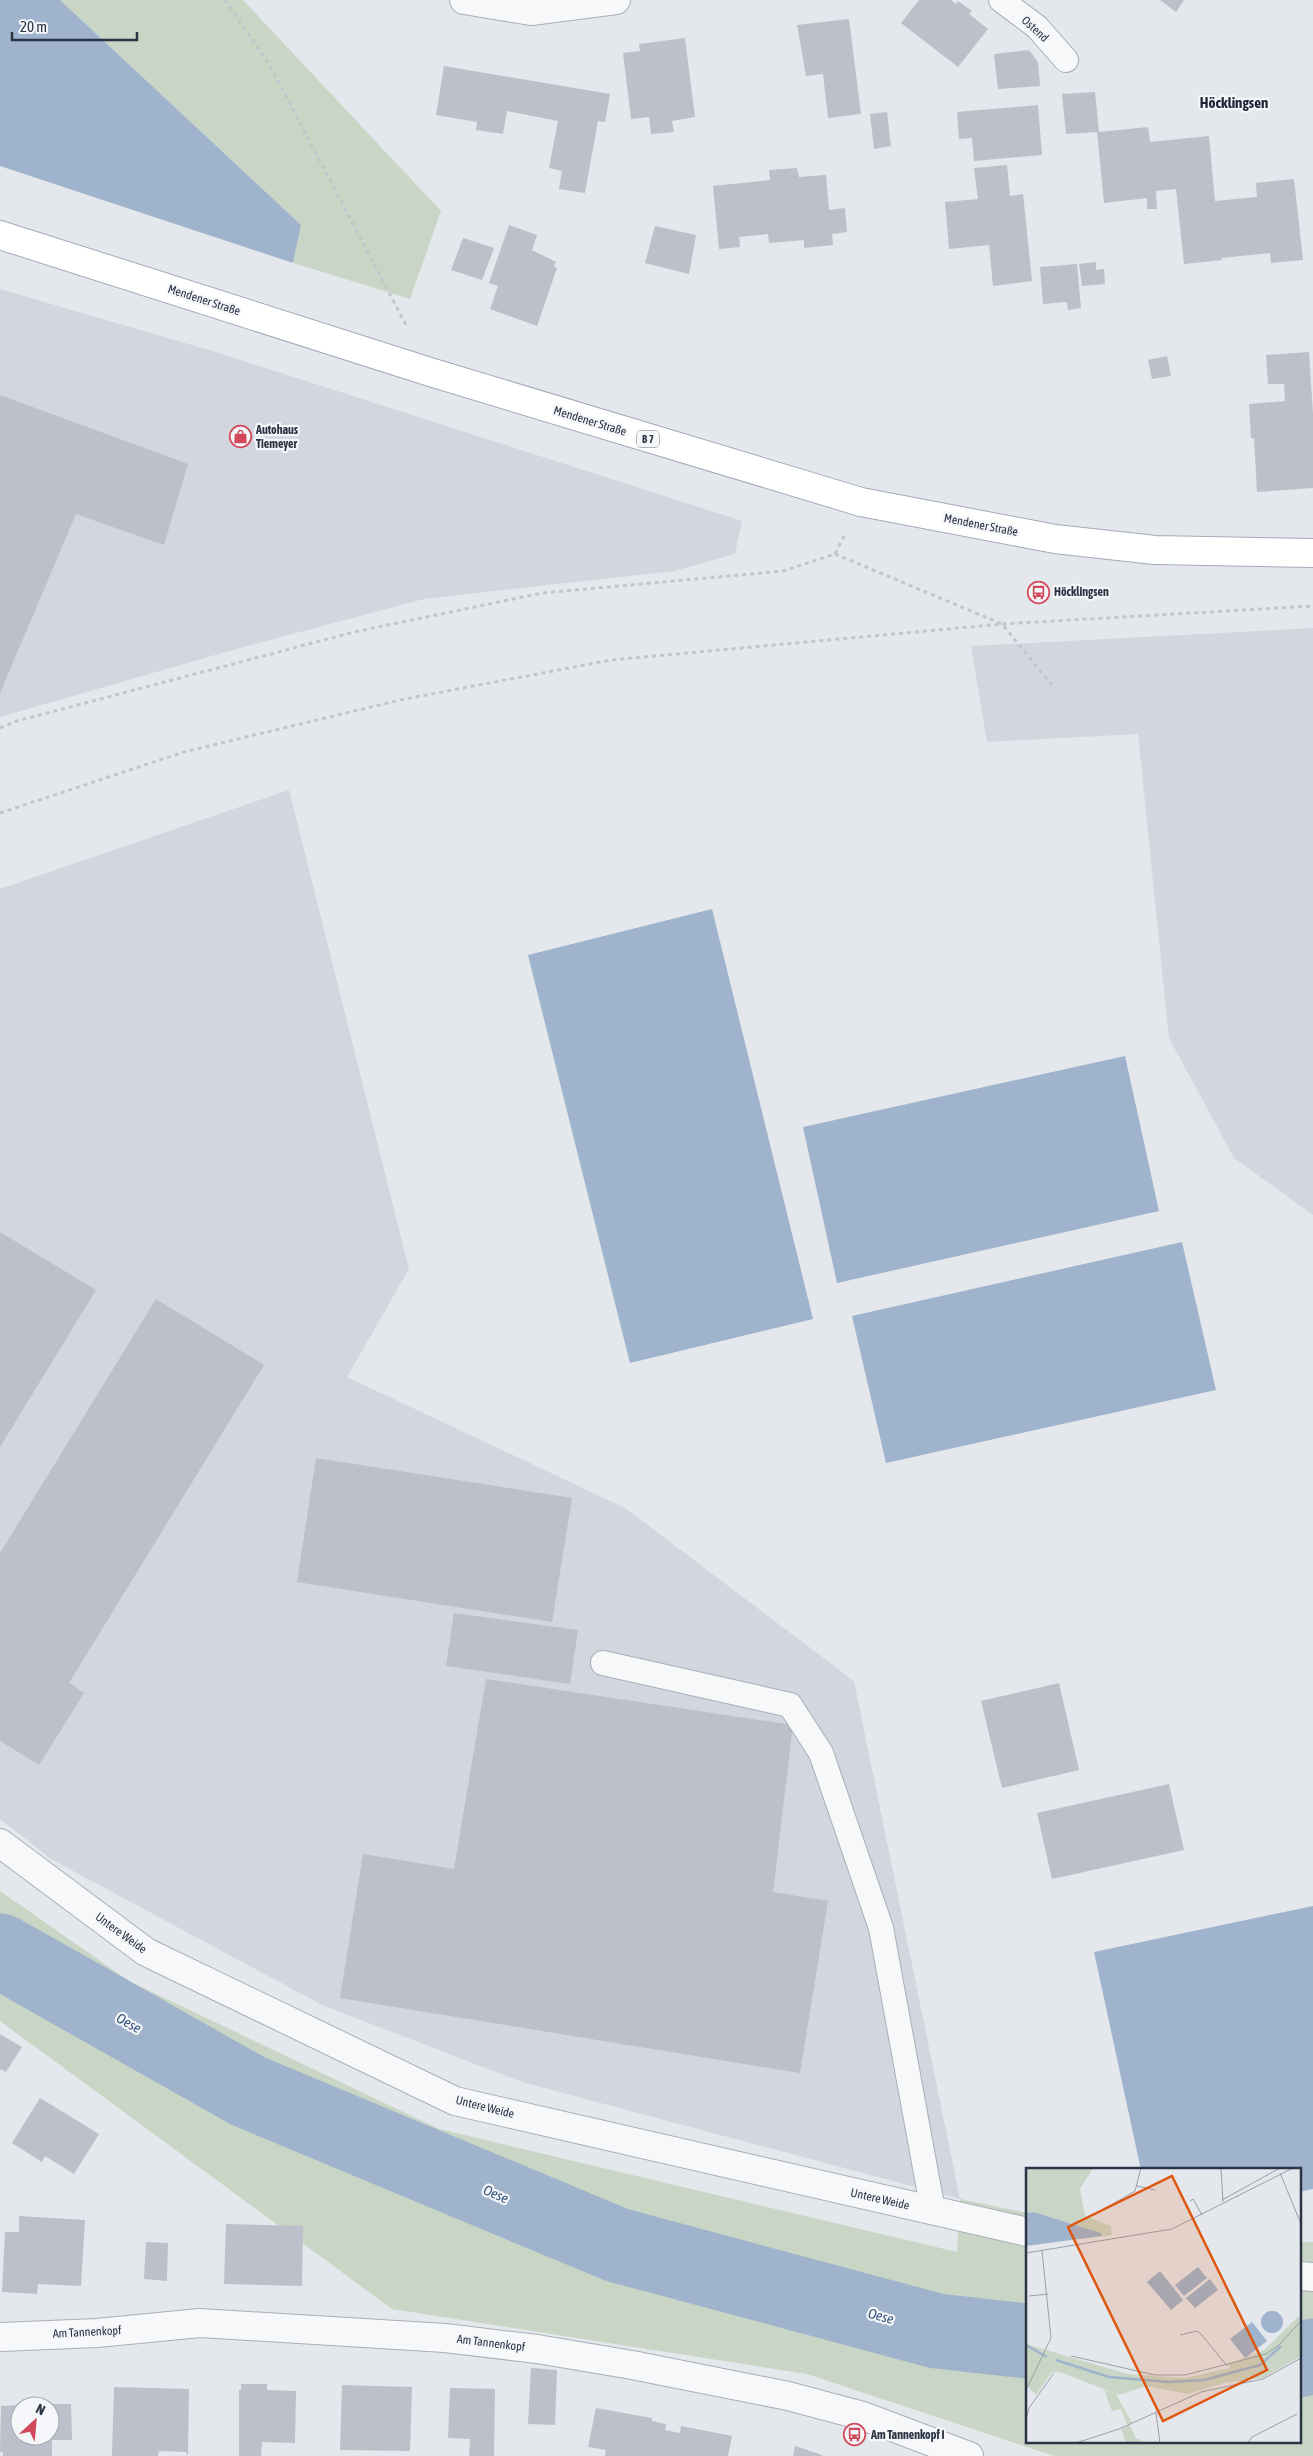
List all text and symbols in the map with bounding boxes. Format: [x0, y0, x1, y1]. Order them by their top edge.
scale bar [12, 10, 138, 42]
street label: Ostend [1019, 13, 1051, 45]
text: 20 m [20, 18, 47, 35]
district label: Höcklingsen [1200, 94, 1268, 111]
street label: Mendener Straße [166, 282, 242, 318]
street label: Mendener Straße [552, 403, 628, 439]
place label: Autohaus Tiemeyer [255, 423, 299, 451]
shop icon: Autohaus Tiemeyer [228, 425, 252, 449]
road number: B 7 [637, 430, 659, 448]
street label: Mendener Straße [943, 511, 1019, 539]
bus stop icon: Höcklingsen [1026, 580, 1050, 604]
place label: Höcklingsen [1054, 585, 1109, 599]
street label: Untere Weide [93, 1910, 149, 1956]
water label: Oese [114, 2010, 144, 2036]
street label: Untere Weide [454, 2093, 516, 2121]
inset map [1026, 2168, 1300, 2444]
water label: Oese [481, 2182, 511, 2206]
street label: Untere Weide [849, 2185, 911, 2213]
water label: Oese [866, 2305, 896, 2327]
street label: Am Tannenkopf [52, 2323, 122, 2341]
street label: Am Tannenkopf [456, 2332, 527, 2354]
north arrow [10, 2396, 60, 2446]
text: N [33, 2400, 48, 2418]
bus stop icon: Am Tannenkopf I [843, 2423, 867, 2447]
place label: Am Tannenkopf I [870, 2428, 944, 2442]

